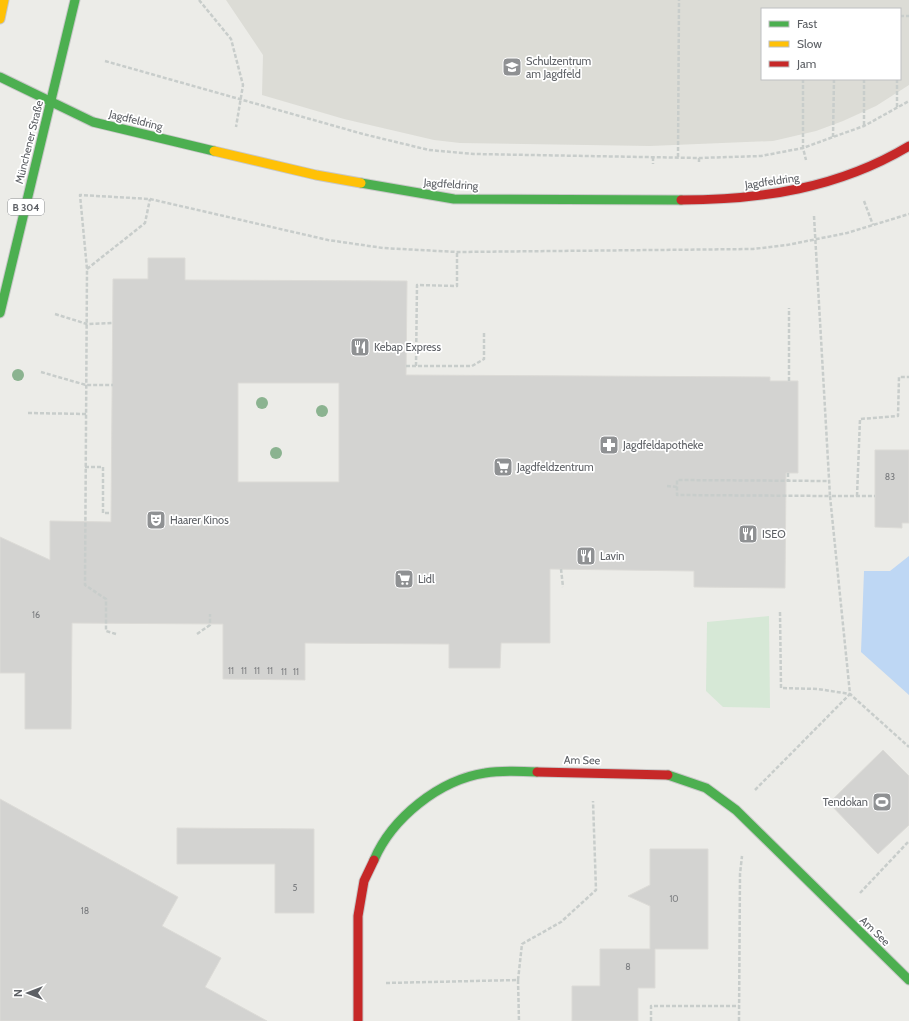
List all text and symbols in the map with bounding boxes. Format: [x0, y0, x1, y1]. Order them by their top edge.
legend [761, 8, 901, 80]
text: Fast [797, 16, 817, 31]
text: Slow [797, 36, 822, 51]
place label: Schulzentrum am Jagdfeld [526, 54, 591, 81]
school or university icon: Schulzentrum am Jagdfeld [501, 56, 523, 78]
text: Jam [796, 56, 816, 71]
street label: Münchener Straße [12, 98, 46, 185]
street label: Jagdfeldring [107, 106, 165, 134]
street label: Jagdfeldring [743, 170, 801, 192]
street label: Jagdfeldring [422, 175, 479, 193]
road number: B 304 [8, 199, 44, 215]
restaurant icon: Kebap Express [349, 336, 371, 358]
place label: Kebap Express [374, 340, 441, 354]
pharmacy icon: Jagdfeldapotheke [598, 434, 620, 456]
place label: Jagdfeldapotheke [622, 438, 704, 452]
supermarket icon: Jagdfeldzentrum [492, 456, 514, 478]
place label: Jagdfeldzentrum [516, 460, 594, 474]
house number: 83 [885, 471, 895, 482]
theatre icon: Haarer Kinos [145, 509, 167, 531]
place label: Haarer Kinos [170, 513, 229, 527]
restaurant icon: ISEO [737, 523, 759, 545]
place label: ISEO [762, 527, 786, 541]
restaurant icon: Lavin [575, 545, 597, 567]
place label: Lavin [600, 549, 625, 563]
supermarket icon: Lidl [393, 568, 415, 590]
place label: Lidl [418, 572, 435, 586]
house number: 16 [32, 609, 40, 620]
house number: 11 [228, 665, 234, 676]
house number: 11 [241, 665, 247, 676]
house number: 11 [254, 665, 260, 676]
house number: 11 [267, 665, 273, 676]
house number: 11 [281, 666, 287, 677]
house number: 11 [293, 666, 299, 677]
street label: Am See [564, 753, 601, 767]
sports icon: Tendokan [871, 791, 893, 813]
place label: Tendokan [823, 795, 868, 809]
house number: 5 [293, 882, 298, 893]
house number: 10 [669, 893, 679, 904]
house number: 18 [81, 905, 89, 916]
street label: Am See [857, 913, 893, 949]
house number: 8 [625, 961, 631, 972]
north arrow [8, 973, 48, 1013]
text: N [11, 989, 25, 997]

